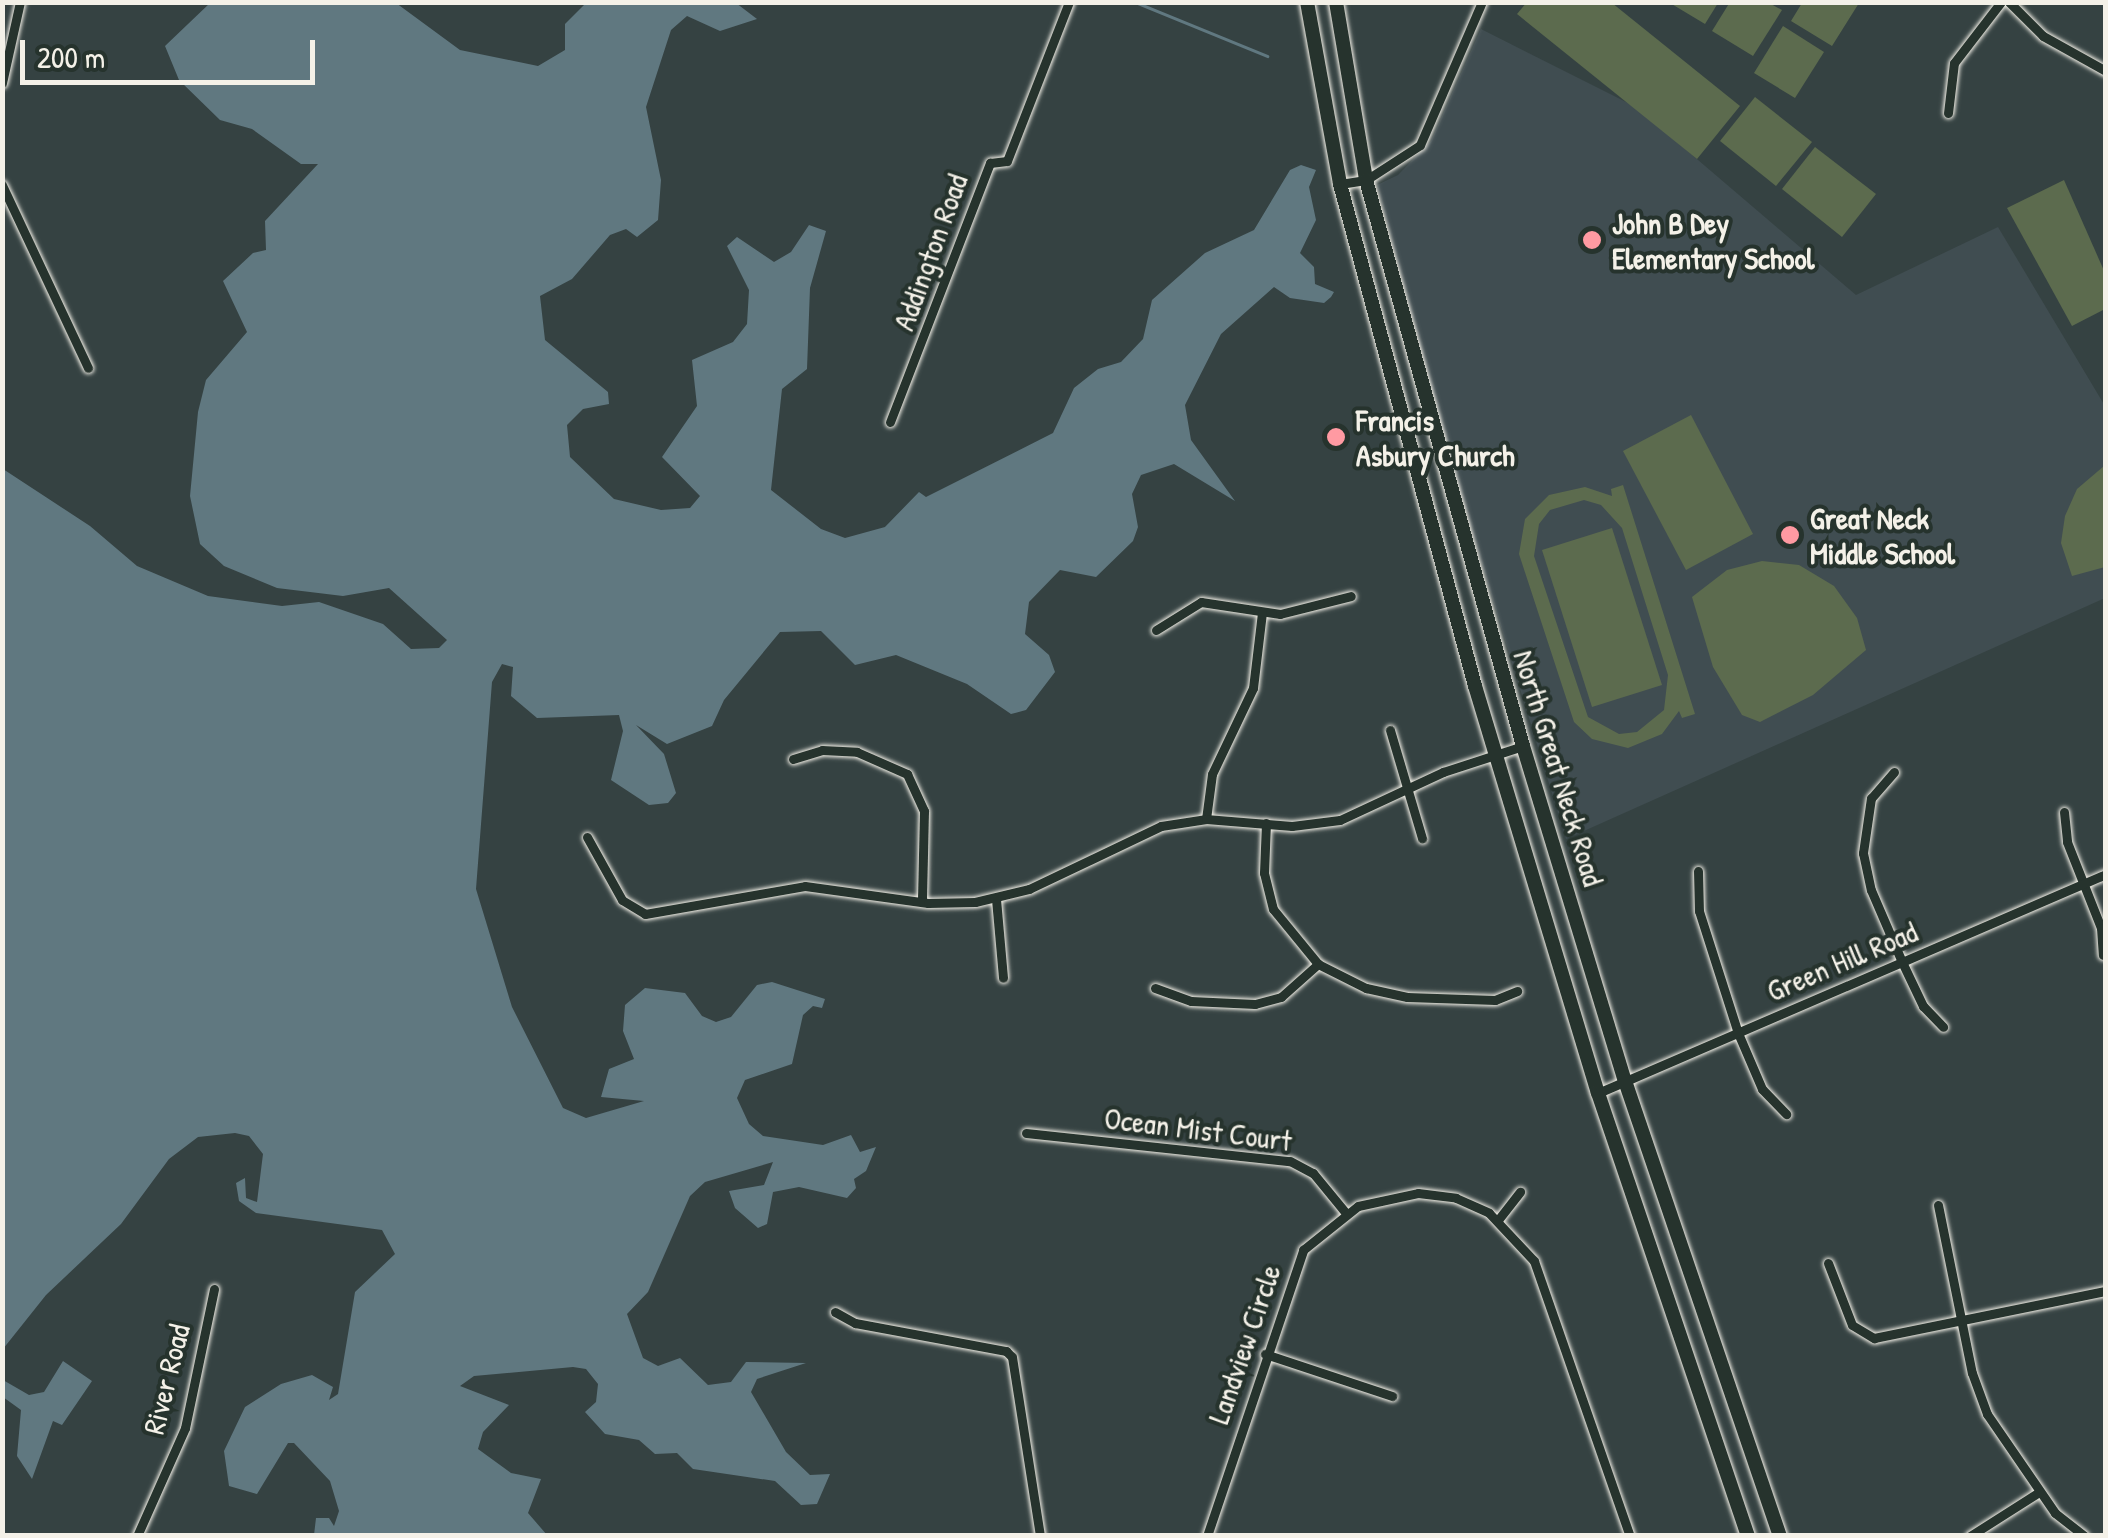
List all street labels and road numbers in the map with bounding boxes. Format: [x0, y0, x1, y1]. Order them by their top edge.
street label: Addington Road [885, 169, 975, 335]
street label: North Great Neck Road [1506, 646, 1612, 890]
street label: Green Hill Road [1761, 913, 1923, 1009]
street label: Ocean Mist Court [1102, 1100, 1294, 1158]
street label: Landview Circle [1200, 1260, 1288, 1428]
street label: River Road [135, 1320, 197, 1438]

